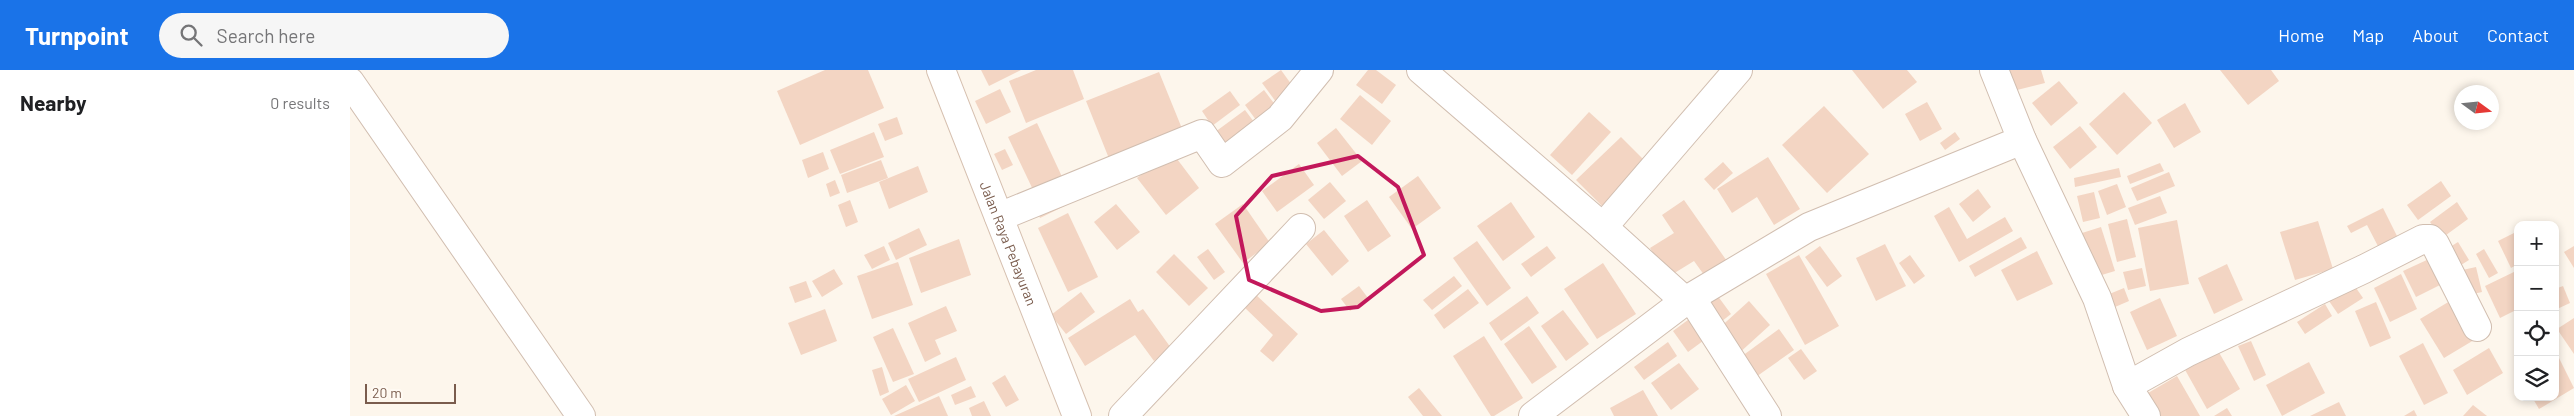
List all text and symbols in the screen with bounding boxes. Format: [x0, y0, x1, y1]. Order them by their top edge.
search box [159, 13, 509, 58]
text: Turnpoint [25, 21, 129, 50]
icon: search [177, 21, 205, 49]
text: Search here [217, 24, 315, 47]
text: Home [2278, 24, 2324, 46]
text: Map [2352, 24, 2384, 46]
text: About [2412, 24, 2459, 46]
text: Contact [2487, 24, 2549, 46]
north arrow [2454, 85, 2499, 130]
text: Nearby [20, 90, 86, 115]
text: 0 results [270, 93, 330, 112]
street label: Jalan Raya Pebayuran [977, 179, 1041, 308]
map controls [2514, 221, 2559, 401]
button: + [2514, 221, 2559, 266]
button: − [2514, 266, 2559, 311]
button: locate [2514, 311, 2559, 356]
button: layers [2514, 356, 2559, 401]
scale bar [365, 381, 456, 404]
text: 20 m [372, 384, 402, 401]

